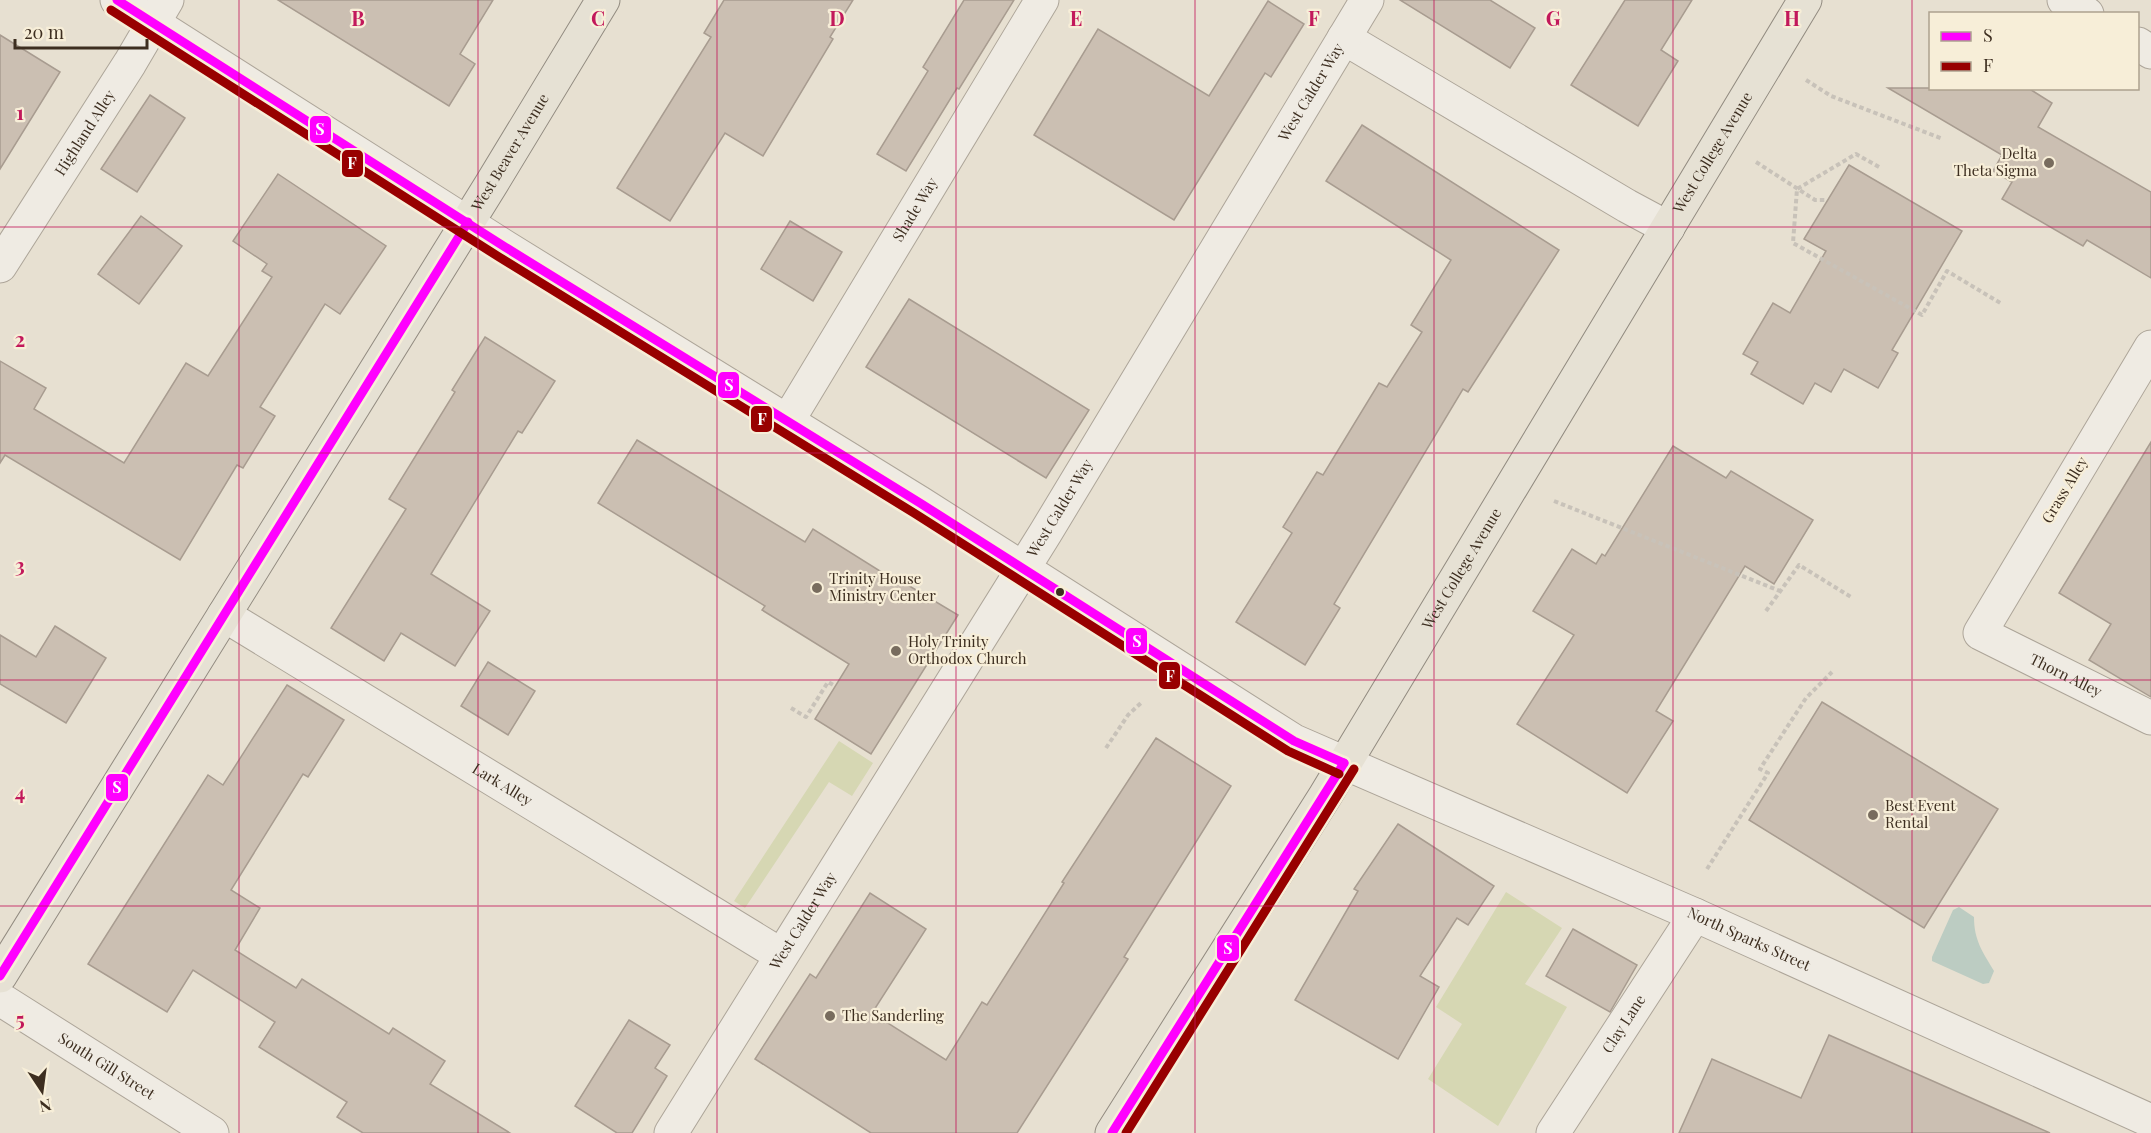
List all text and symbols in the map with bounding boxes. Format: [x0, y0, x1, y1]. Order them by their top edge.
text: B [351, 4, 365, 31]
text: C [591, 4, 605, 31]
text: D [829, 4, 845, 31]
text: E [1070, 4, 1082, 31]
text: F [1308, 4, 1320, 31]
text: G [1546, 4, 1561, 31]
text: H [1784, 4, 1800, 31]
scale bar [15, 12, 147, 50]
legend [1929, 12, 2139, 90]
text: 20 m [24, 20, 64, 44]
text: S [1983, 23, 1993, 47]
street label: West Calder Way [1273, 39, 1348, 145]
text: F [1983, 53, 1993, 77]
street label: Highland Alley [49, 85, 119, 179]
street label: West College Avenue [1667, 88, 1756, 217]
street label: West Beaver Avenue [466, 89, 553, 215]
text: 1 [16, 98, 24, 125]
line badge: S [309, 115, 332, 144]
text: S [315, 118, 325, 139]
place label: Delta Theta Sigma [1954, 143, 2038, 180]
line badge: F [341, 149, 364, 178]
text: F [347, 152, 357, 173]
marker: Delta Theta Sigma [2042, 156, 2056, 170]
street label: Shade Way [887, 173, 942, 245]
text: 2 [15, 325, 25, 352]
line badge: S [717, 371, 740, 399]
text: S [724, 374, 734, 395]
line badge: F [750, 405, 773, 433]
text: F [757, 408, 767, 429]
street label: Grass Alley [2036, 452, 2092, 526]
street label: West Calder Way [1021, 455, 1097, 561]
street label: West College Avenue [1416, 504, 1505, 633]
text: 3 [15, 551, 25, 578]
place label: Trinity House Ministry Center [829, 568, 936, 605]
marker: Trinity House Ministry Center [810, 581, 824, 595]
unlabelled marker [1054, 586, 1066, 598]
line badge: S [1125, 627, 1148, 655]
text: S [1132, 630, 1142, 651]
place label: Holy Trinity Orthodox Church [908, 631, 1027, 668]
marker: Holy Trinity Orthodox Church [889, 644, 903, 658]
street label: Thorn Alley [2027, 648, 2106, 701]
line badge: F [1158, 661, 1181, 690]
text: F [1165, 665, 1175, 686]
street label: Lark Alley [469, 758, 537, 810]
line badge: S [105, 773, 129, 802]
text: S [112, 776, 122, 797]
text: 4 [15, 778, 25, 805]
place label: Best Event Rental [1885, 795, 1956, 832]
marker: Best Event Rental [1866, 808, 1880, 822]
street label: West Calder Way [764, 867, 841, 974]
street label: North Sparks Street [1685, 902, 1814, 975]
line badge: S [1216, 934, 1240, 962]
text: S [1223, 937, 1233, 958]
street label: Clay Lane [1597, 990, 1649, 1057]
text: 5 [15, 1005, 25, 1032]
place label: The Sanderling [842, 1005, 944, 1025]
marker: The Sanderling [823, 1009, 837, 1023]
street label: South Gill Street [55, 1027, 160, 1104]
north arrow [12, 1061, 72, 1121]
text: N [37, 1095, 53, 1118]

